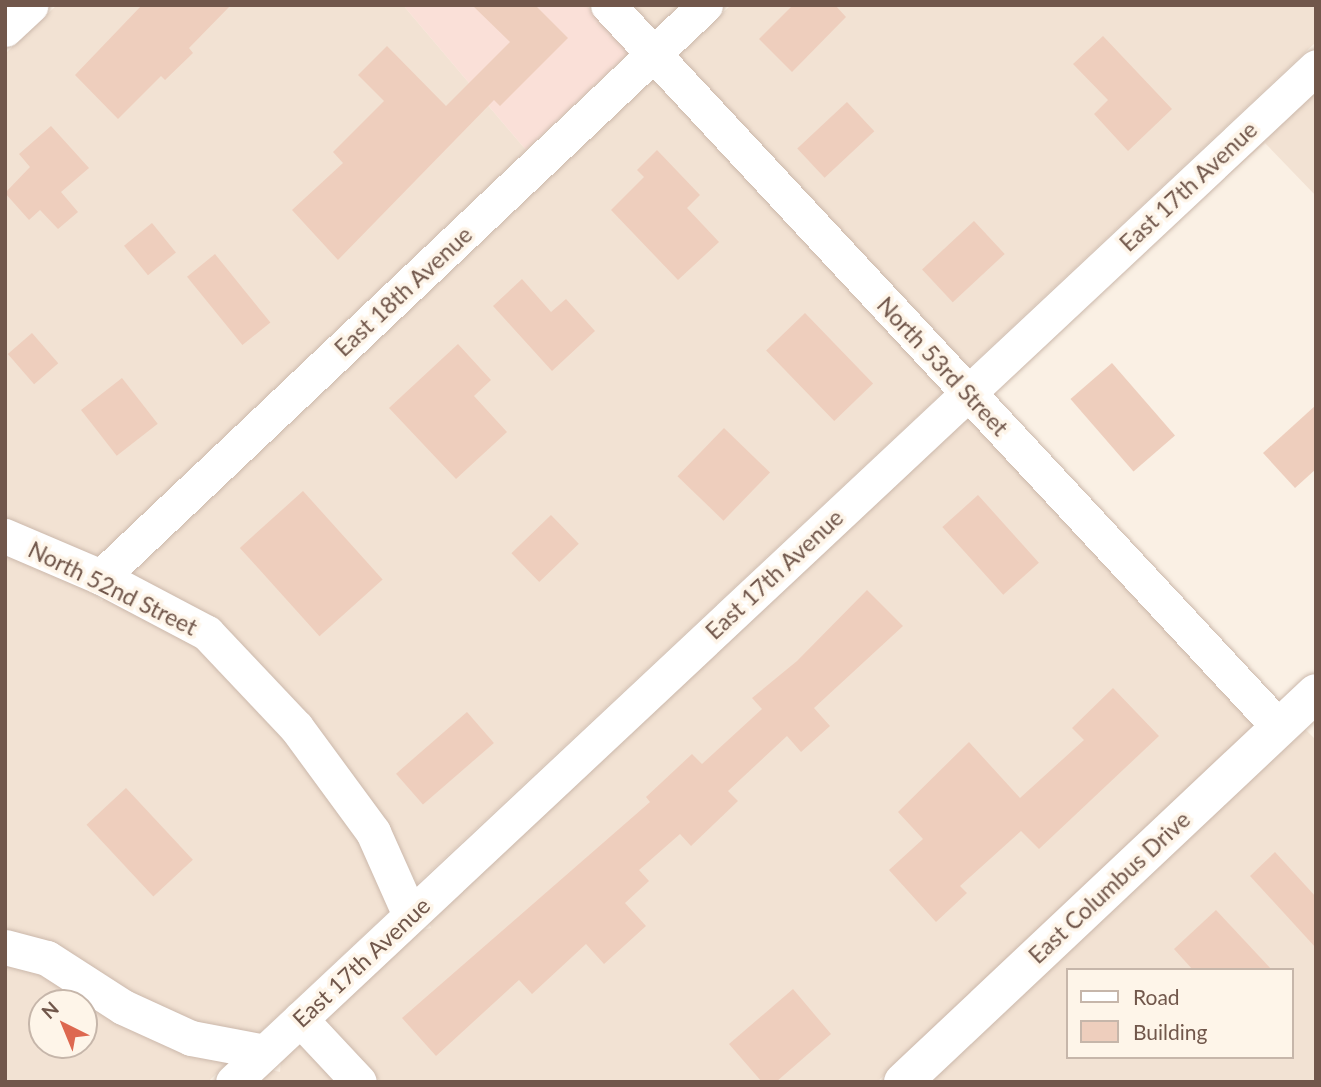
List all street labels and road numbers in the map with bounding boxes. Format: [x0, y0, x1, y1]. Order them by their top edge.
street label: East 17th Avenue [1113, 115, 1263, 257]
street label: East 18th Avenue [328, 220, 478, 362]
street label: North 53rd Street [872, 291, 1014, 441]
street label: East 17th Avenue [699, 503, 849, 645]
street label: North 52nd Street [24, 535, 202, 641]
street label: East Columbus Drive [1023, 805, 1195, 969]
street label: East 17th Avenue [286, 891, 436, 1033]

